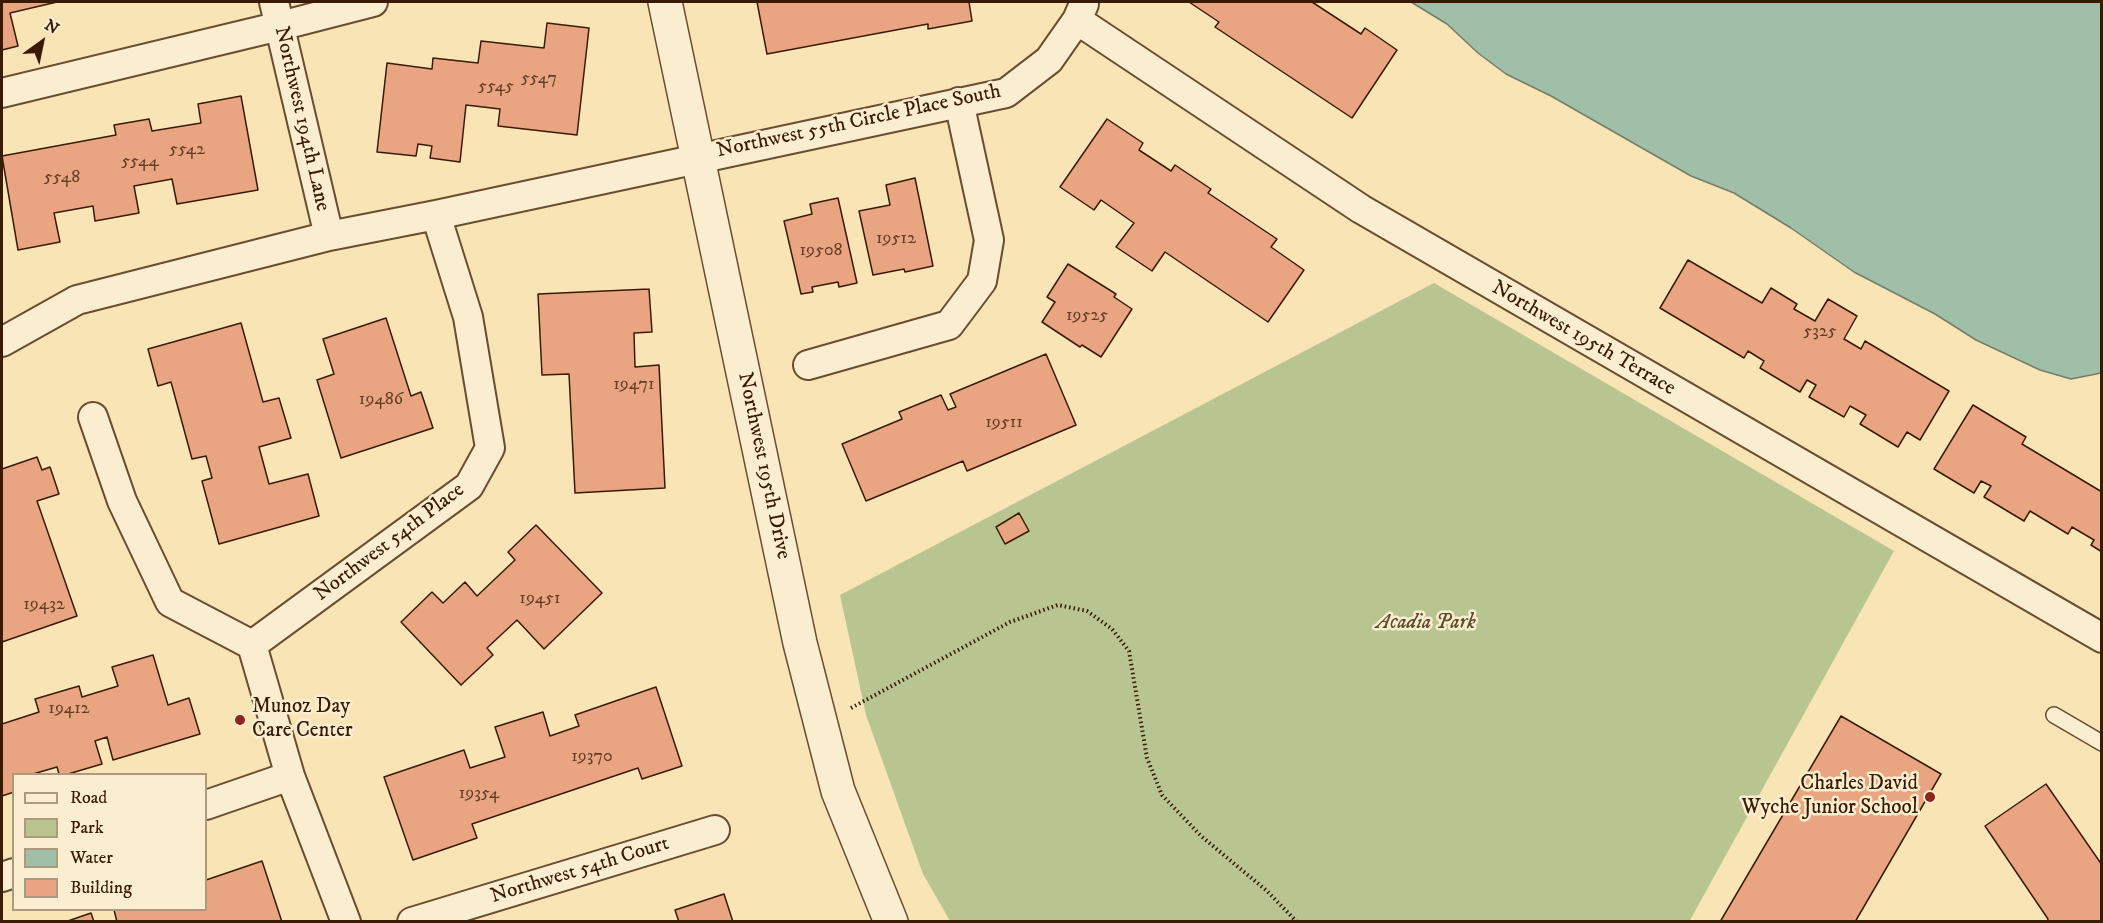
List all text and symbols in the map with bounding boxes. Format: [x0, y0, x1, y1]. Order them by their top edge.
north arrow [12, 12, 72, 72]
text: N [41, 15, 63, 39]
street label: Northwest 194th Lane [267, 24, 335, 214]
house number: 5547 [521, 68, 557, 90]
house number: 5545 [478, 76, 514, 98]
street label: Northwest 55th Circle Place South [715, 80, 1003, 164]
house number: 5542 [169, 139, 205, 161]
house number: 5544 [121, 151, 159, 173]
house number: 5548 [44, 167, 80, 189]
house number: 19512 [876, 228, 916, 250]
house number: 19508 [799, 240, 843, 262]
street label: Northwest 195th Terrace [1487, 276, 1679, 402]
house number: 19525 [1066, 305, 1108, 327]
house number: 5325 [1803, 321, 1837, 343]
street label: Northwest 195th Drive [731, 370, 795, 562]
house number: 19471 [613, 374, 655, 396]
house number: 19486 [359, 389, 403, 411]
house number: 19511 [985, 412, 1023, 434]
street label: Northwest 54th Place [310, 478, 470, 608]
house number: 19451 [519, 588, 561, 610]
house number: 19432 [23, 594, 65, 616]
park label: Acadia Park [1376, 611, 1476, 637]
place label: Munoz Day Care Center [252, 695, 353, 745]
house number: 19412 [48, 698, 90, 720]
marker: Munoz Day Care Center [233, 713, 247, 727]
house number: 19370 [571, 746, 613, 768]
place label: Charles David Wyche Junior School [1742, 772, 1918, 822]
legend [12, 773, 207, 911]
house number: 19354 [459, 783, 499, 805]
text: Road [70, 787, 107, 809]
marker: Charles David Wyche Junior School [1923, 790, 1937, 804]
text: Park [70, 817, 104, 839]
street label: Northwest 54th Court [488, 832, 672, 910]
text: Water [70, 847, 113, 869]
text: Building [70, 877, 132, 899]

